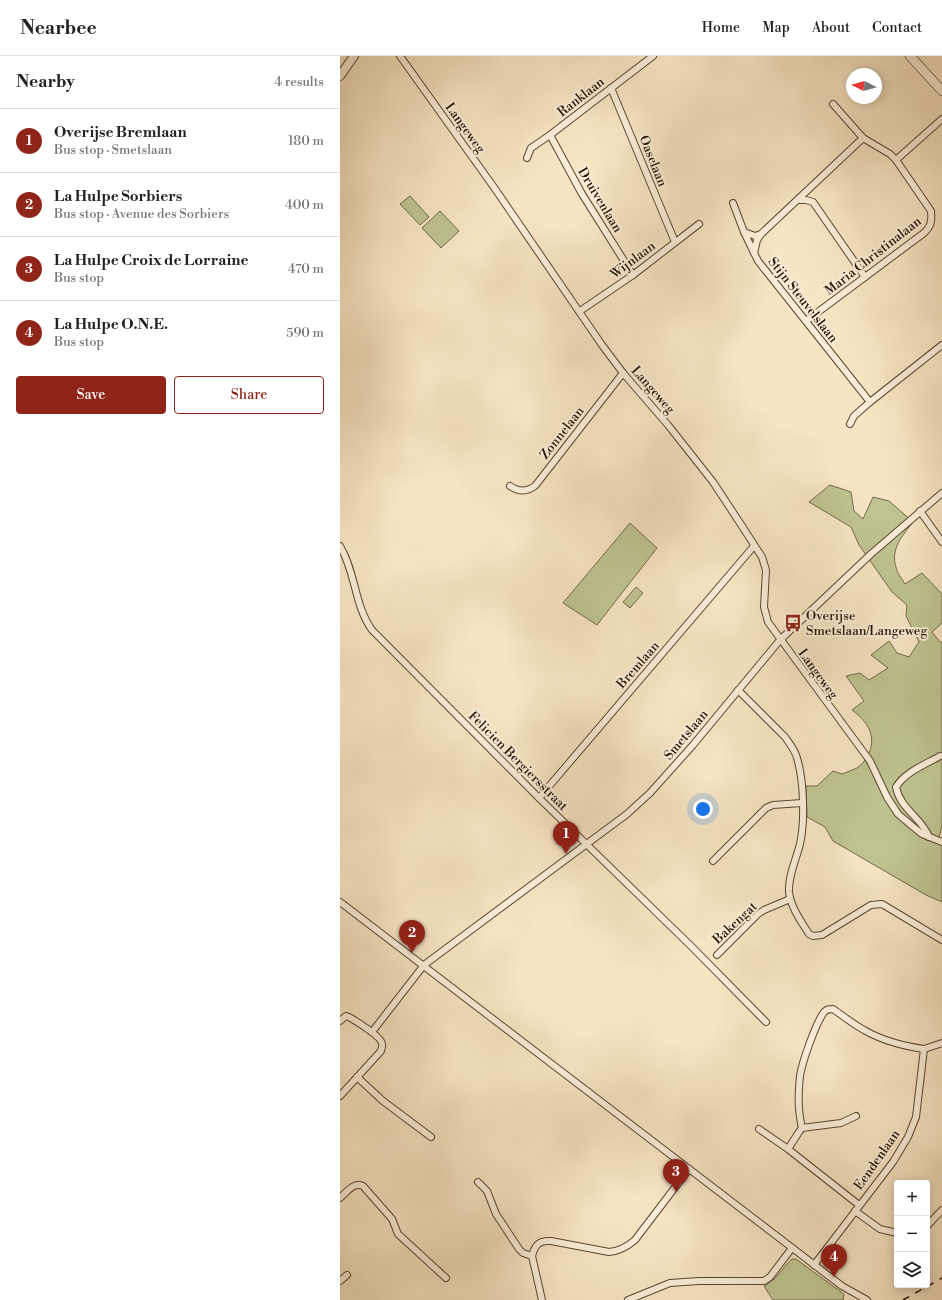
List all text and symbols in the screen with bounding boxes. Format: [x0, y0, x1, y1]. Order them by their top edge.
text: Nearbee [20, 16, 97, 40]
text: Home [702, 19, 740, 37]
text: Map [762, 19, 790, 37]
text: About [812, 19, 850, 37]
text: Contact [872, 19, 922, 37]
north arrow [846, 68, 882, 104]
text: Nearby [16, 71, 75, 93]
text: 4 results [274, 74, 324, 90]
street label: Ranklaan [554, 74, 608, 120]
street label: Langeweg [441, 100, 489, 156]
text: Overijse Bremlaan [54, 123, 187, 142]
text: 1 [26, 133, 32, 149]
text: 180 m [288, 133, 324, 149]
street label: Oaselaan [636, 133, 671, 189]
text: Bus stop · Smetslaan [54, 142, 172, 158]
street label: Druivenlaan [574, 165, 626, 236]
text: La Hulpe Sorbiers [54, 187, 182, 206]
text: 2 [25, 197, 33, 213]
text: 400 m [285, 197, 324, 213]
text: Bus stop · Avenue des Sorbiers [54, 206, 229, 222]
street label: Maria Christinalaan [822, 213, 925, 299]
street label: Wijnlaan [607, 238, 659, 283]
text: La Hulpe Croix de Lorraine [54, 251, 249, 270]
street label: Stijn Steuvelslaan [765, 254, 841, 346]
text: 3 [25, 261, 33, 277]
text: 470 m [288, 261, 324, 277]
text: Bus stop [54, 270, 104, 286]
text: La Hulpe O.N.E. [54, 315, 168, 334]
text: 4 [25, 325, 33, 341]
text: 590 m [286, 325, 324, 341]
text: Bus stop [54, 334, 104, 350]
street label: Langeweg [628, 363, 678, 417]
button: Save [16, 376, 166, 414]
button: Share [174, 376, 324, 414]
street label: Zonnelaan [536, 403, 588, 463]
place label: Overijse Smetslaan/Langeweg [806, 608, 927, 639]
bus stop icon: Overijse Smetslaan/Langeweg [783, 613, 803, 633]
street label: Bremlaan [612, 638, 663, 693]
street label: Langeweg [794, 646, 842, 702]
street label: Smetslaan [660, 707, 712, 763]
street label: Felicien Bergiersstraat [465, 708, 571, 814]
your location [693, 799, 713, 819]
pin: 1 [553, 821, 579, 854]
street label: Bakengat [709, 898, 761, 948]
pin: 2 [399, 920, 425, 953]
street label: Eendenlaan [850, 1127, 904, 1193]
pin: 3 [663, 1159, 689, 1192]
map controls [894, 1180, 930, 1288]
button: + [894, 1180, 930, 1216]
button: − [894, 1216, 930, 1252]
pin: 4 [821, 1244, 847, 1277]
button: layers [894, 1252, 930, 1288]

